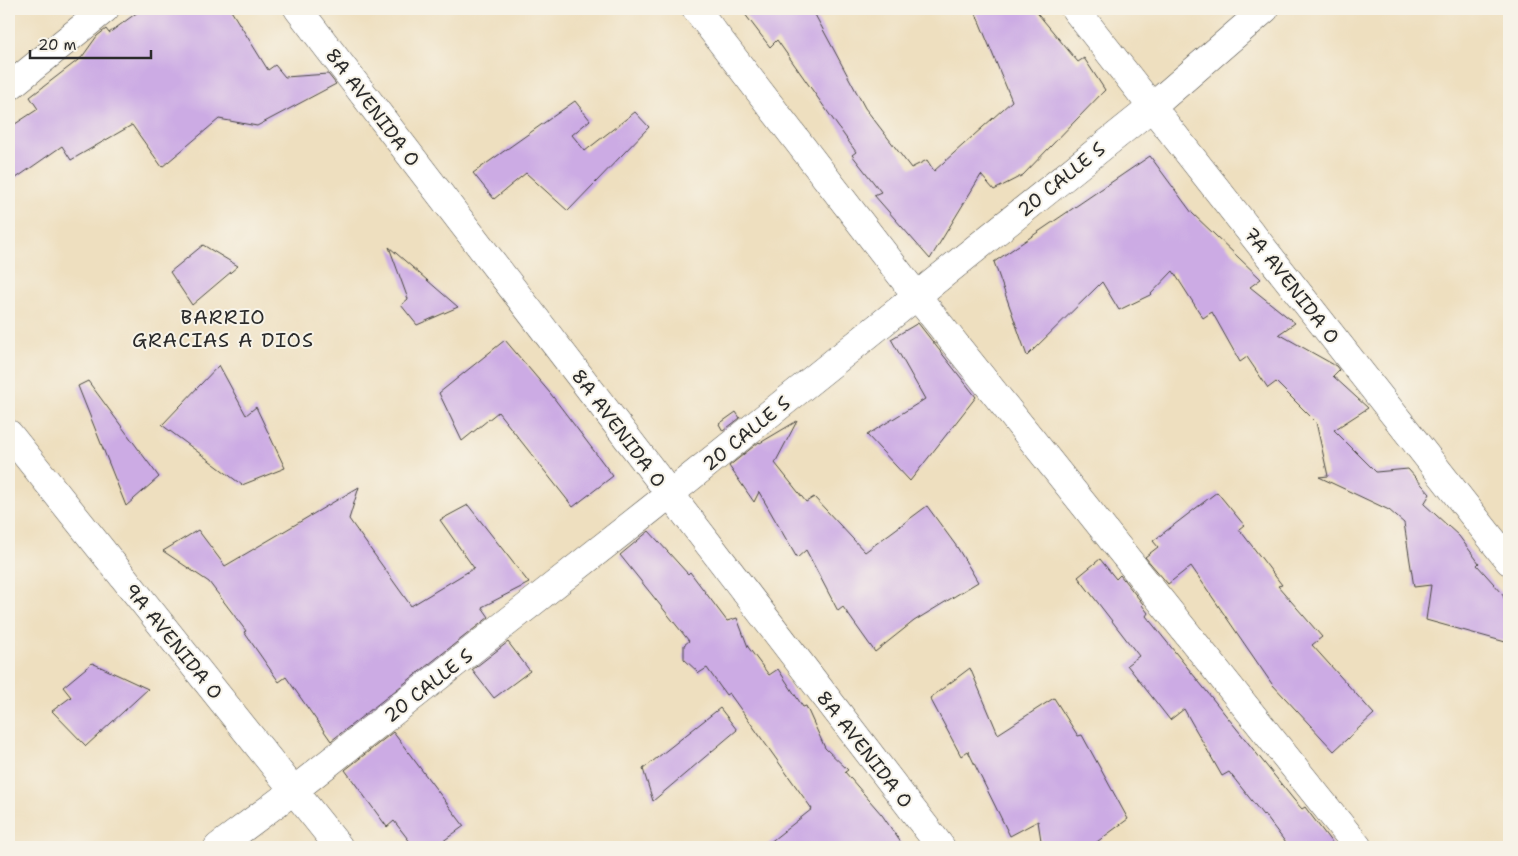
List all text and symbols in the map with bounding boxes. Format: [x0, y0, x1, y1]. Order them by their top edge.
scale bar [30, 28, 151, 60]
text: 20 m [38, 35, 77, 55]
street label: 8A AVENIDA O [320, 43, 425, 172]
street label: 20 CALLE S [1012, 136, 1110, 222]
street label: 7A AVENIDA O [1238, 222, 1345, 349]
district label: BARRIO GRACIAS A DIOS [132, 304, 314, 353]
street label: 8A AVENIDA O [566, 364, 671, 493]
street label: 20 CALLE S [697, 390, 795, 476]
street label: 9A AVENIDA O [119, 578, 228, 704]
street label: 20 CALLE S [379, 643, 478, 728]
street label: 8A AVENIDA O [811, 686, 918, 813]

